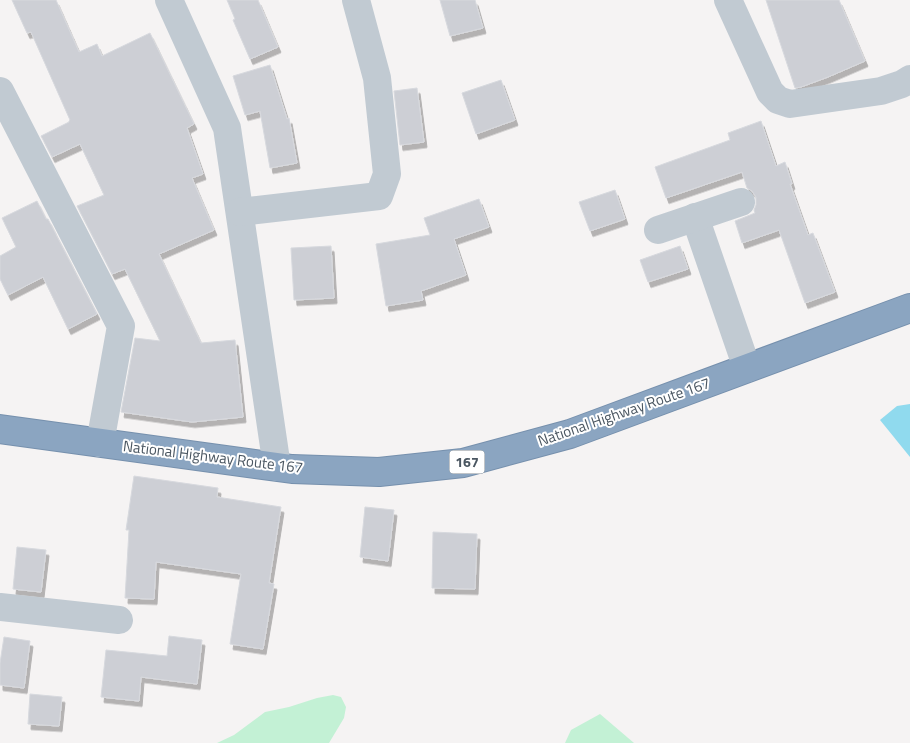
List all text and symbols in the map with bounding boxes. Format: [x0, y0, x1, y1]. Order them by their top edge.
street label: National Highway Route 167 [534, 371, 713, 452]
street label: National Highway Route 167 [122, 434, 304, 479]
road number: 167 [450, 451, 484, 474]

